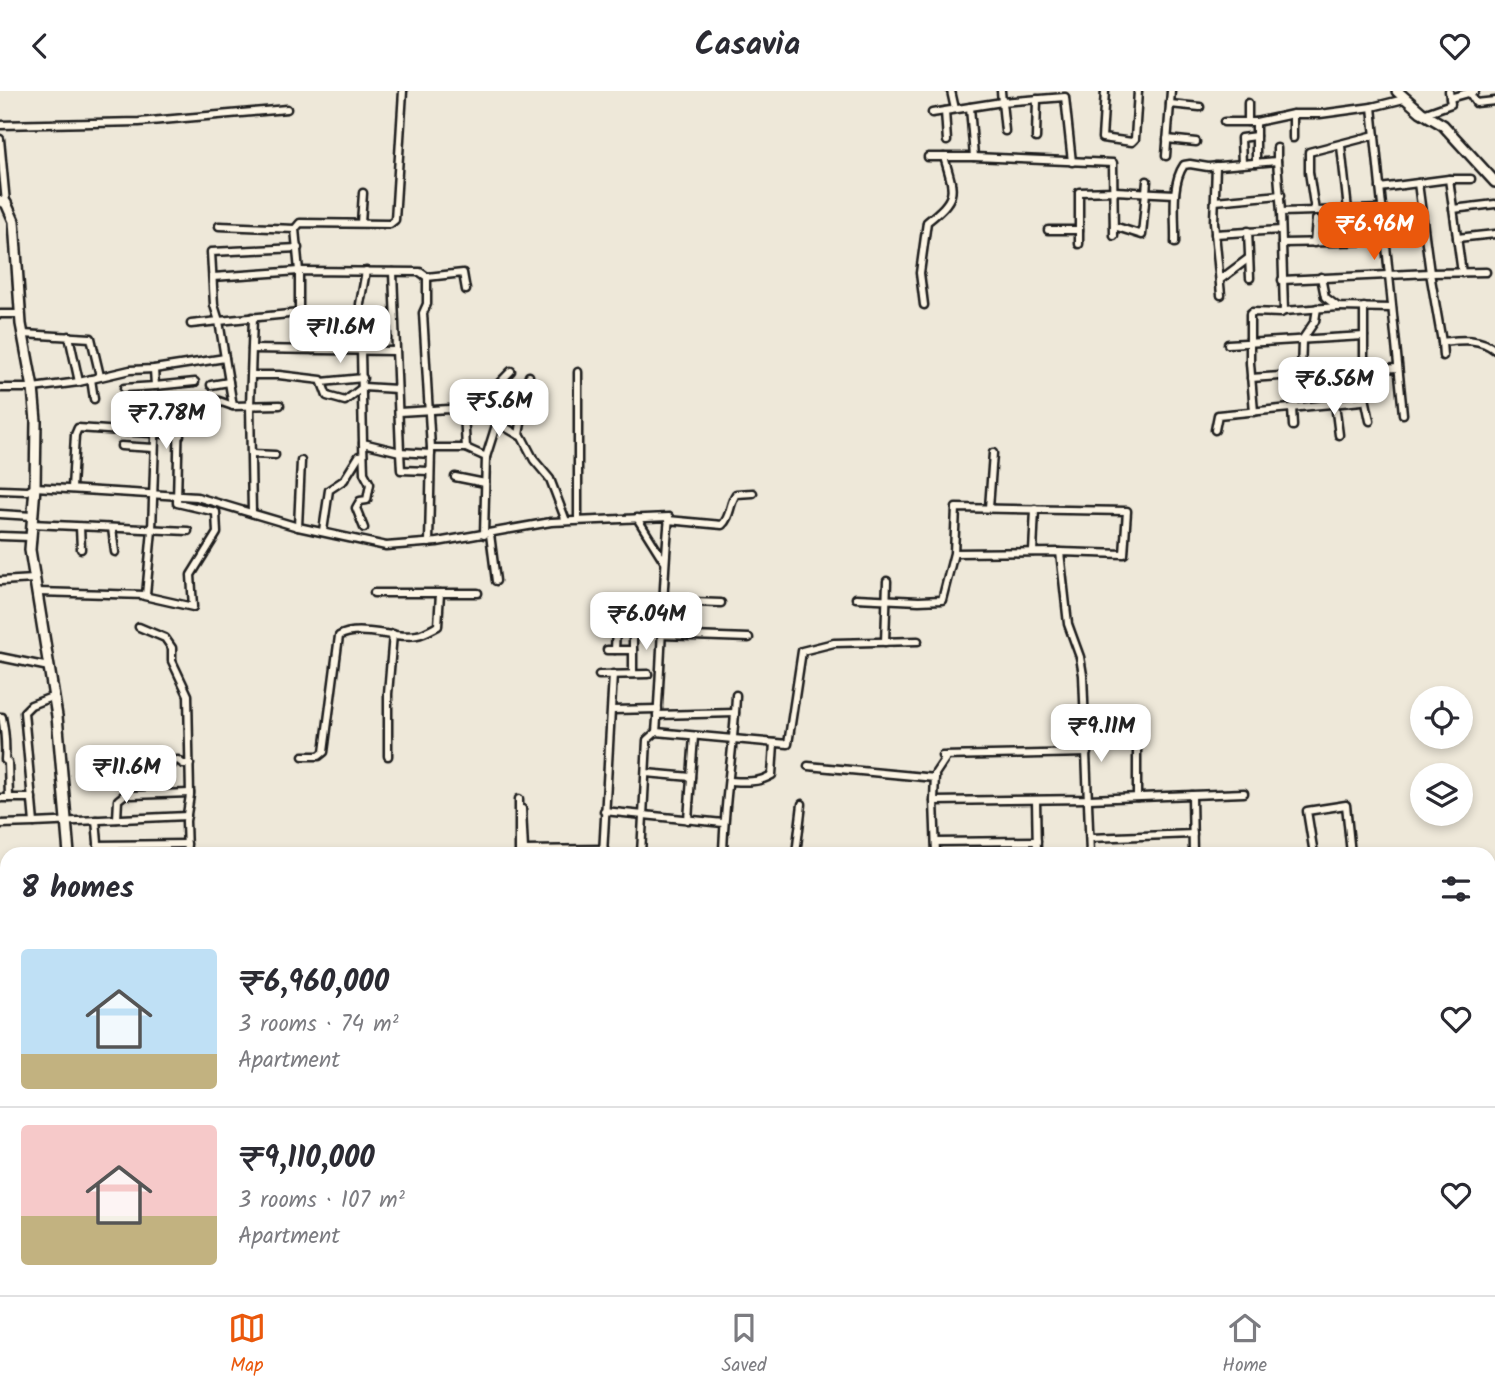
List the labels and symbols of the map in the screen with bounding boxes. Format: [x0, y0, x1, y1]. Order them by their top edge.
pin: ₹6.96M [1317, 202, 1431, 262]
pin: ₹11.6M [283, 306, 397, 365]
pin: ₹6.56M [1277, 357, 1391, 417]
pin: ₹5.6M [450, 379, 548, 439]
pin: ₹7.78M [109, 391, 223, 451]
pin: ₹6.04M [589, 593, 703, 652]
pin: ₹9.11M [1044, 705, 1158, 764]
pin: ₹11.6M [69, 745, 183, 805]

